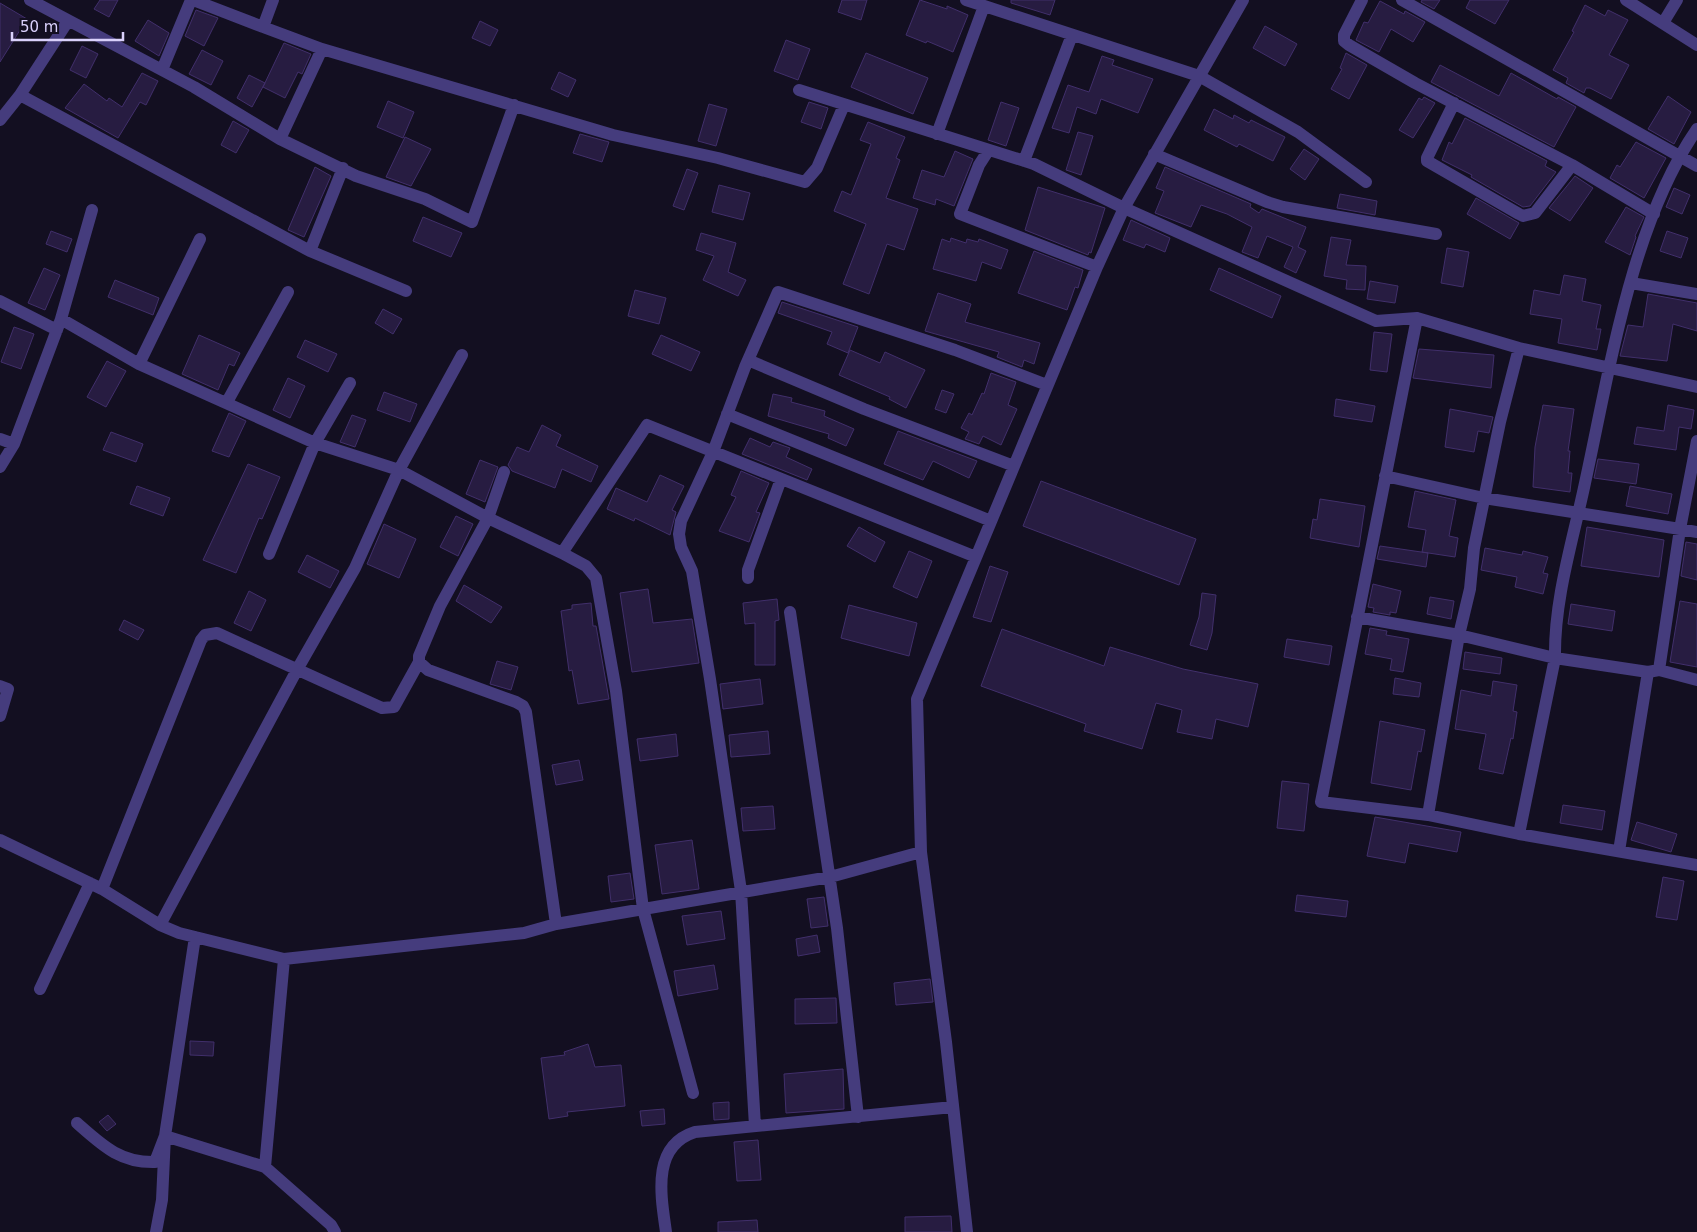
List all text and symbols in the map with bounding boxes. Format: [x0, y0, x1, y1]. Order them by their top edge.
scale bar [12, 10, 124, 42]
text: 50 m [20, 18, 58, 36]

